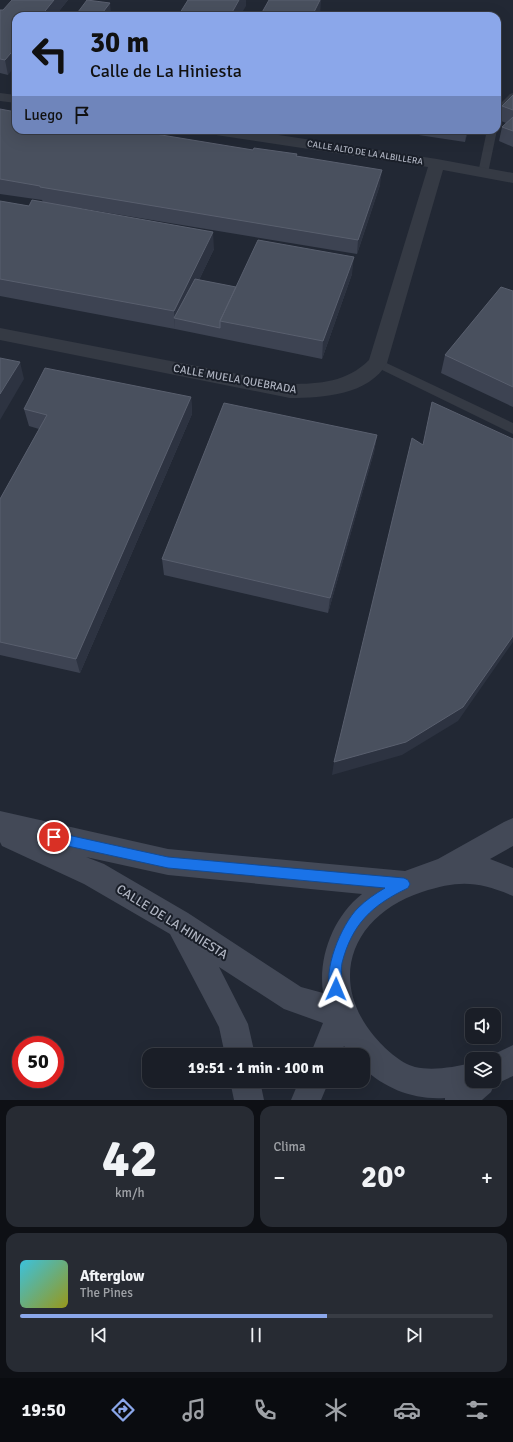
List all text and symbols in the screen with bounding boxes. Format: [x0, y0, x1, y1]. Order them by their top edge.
text: 30 m [90, 26, 149, 60]
icon: left [24, 28, 76, 80]
text: Calle de La Hiniesta [90, 60, 242, 82]
icon: arrive [71, 104, 93, 126]
text: Luego [24, 106, 63, 124]
street label: CALLE ALTO DE LA ALBILLERA [306, 138, 424, 168]
street label: CALLE MUELA QUEBRADA [172, 362, 298, 396]
pin [37, 820, 71, 854]
icon: arrive [43, 826, 65, 848]
street label: CALLE DE LA HINIESTA [113, 881, 231, 963]
position arrow [315, 968, 357, 1010]
map controls [465, 1008, 501, 1088]
button: sound [465, 1008, 501, 1044]
speed limit sign: 50 [12, 1036, 64, 1088]
button: layers [465, 1052, 501, 1088]
text: 19:51 · 1 min · 100 m [188, 1059, 324, 1077]
text: 42 [102, 1127, 158, 1191]
text: Clima [274, 1139, 306, 1155]
text: 20° [361, 1159, 405, 1196]
text: − [274, 1164, 285, 1191]
text: + [481, 1164, 493, 1191]
text: km/h [115, 1185, 144, 1201]
text: Afterglow [80, 1267, 144, 1285]
text: The Pines [80, 1285, 133, 1301]
icon: previous [88, 1324, 110, 1346]
icon: pause [245, 1324, 267, 1346]
icon: next [403, 1324, 425, 1346]
icon: directions [109, 1396, 137, 1424]
icon: music [180, 1396, 208, 1424]
icon: phone [251, 1396, 279, 1424]
icon: climate [322, 1396, 350, 1424]
icon: car [393, 1396, 421, 1424]
icon: filters [463, 1396, 491, 1424]
text: 19:50 [21, 1399, 66, 1421]

